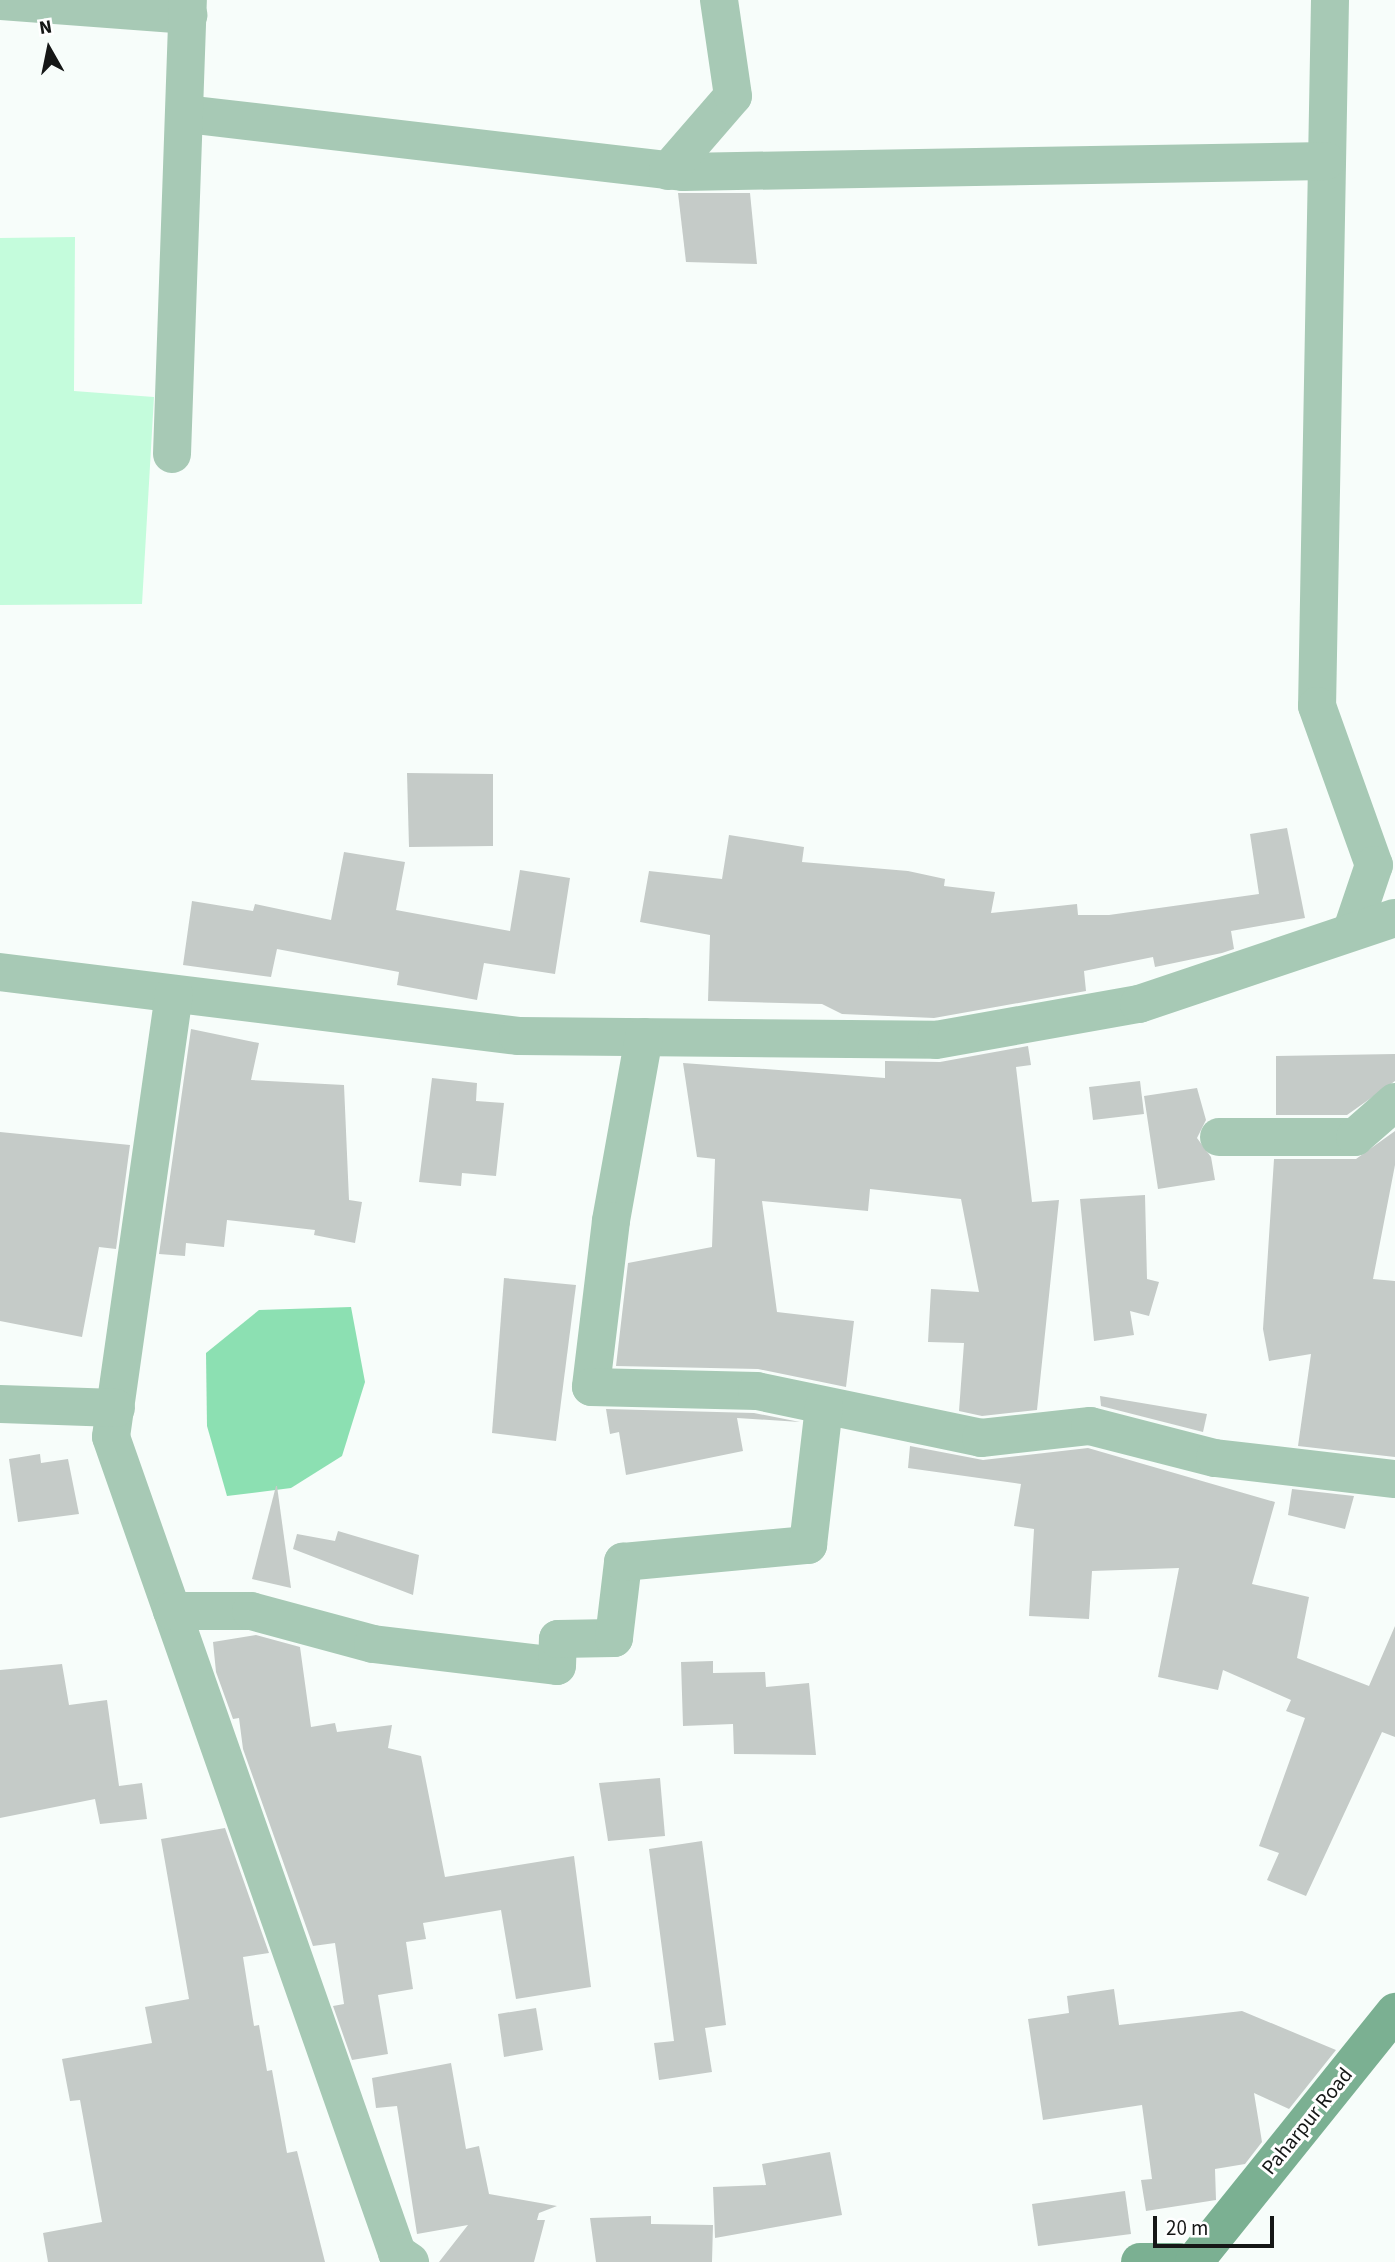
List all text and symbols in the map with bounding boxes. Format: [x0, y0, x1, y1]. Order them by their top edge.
text: N [37, 13, 54, 42]
north arrow [14, 14, 84, 84]
street label: Paharpur Road [1256, 2062, 1358, 2180]
scale bar [1157, 2202, 1278, 2246]
text: 20 m [1166, 2213, 1208, 2243]

